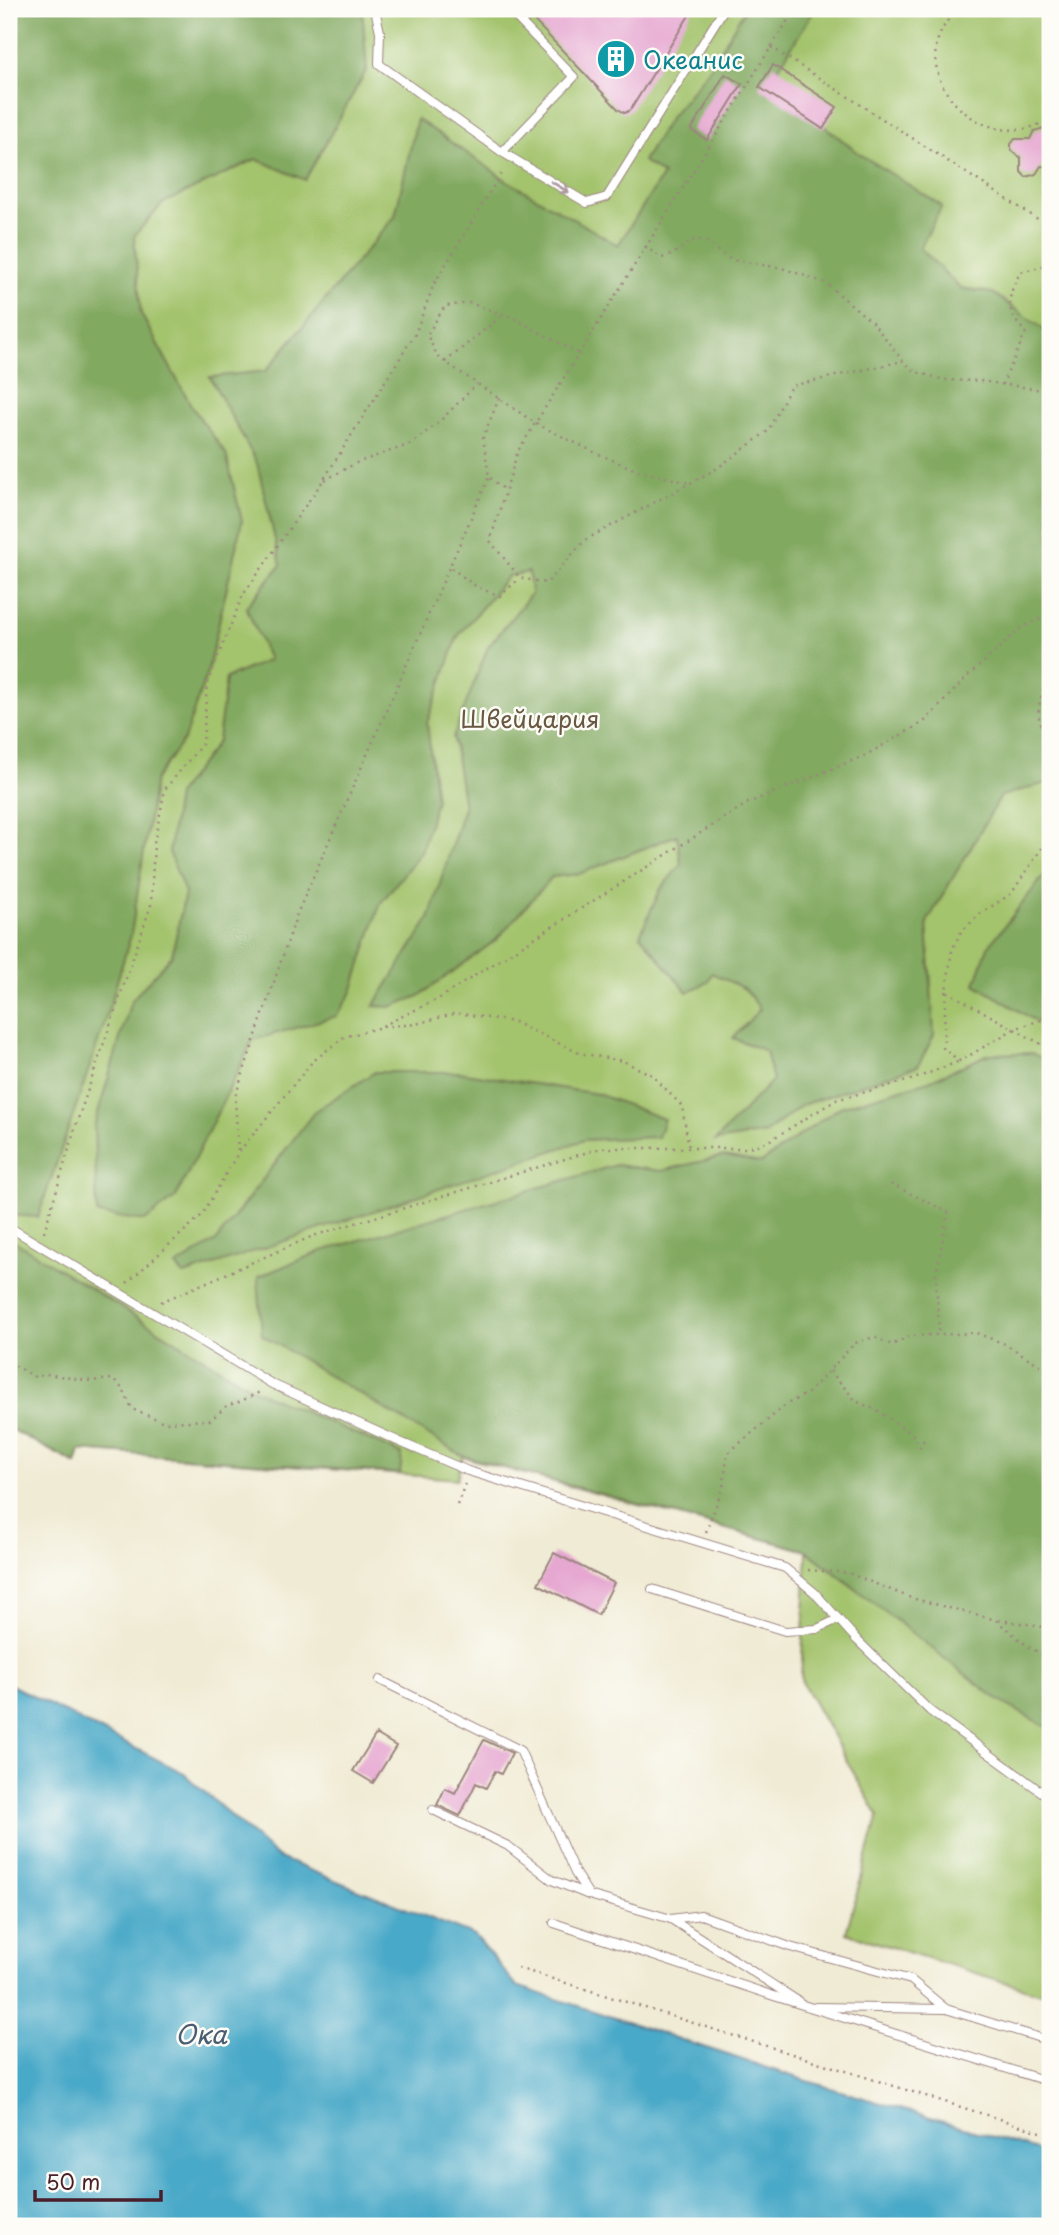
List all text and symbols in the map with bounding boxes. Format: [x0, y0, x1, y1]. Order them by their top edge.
building icon: Океанис [595, 38, 637, 80]
place label: Океанис [643, 41, 743, 77]
one-way arrow [550, 180, 570, 194]
park label: Швейцария [461, 700, 599, 736]
water label: Ока [175, 2014, 228, 2053]
scale bar [35, 2158, 161, 2202]
text: 50 m [46, 2165, 100, 2197]

